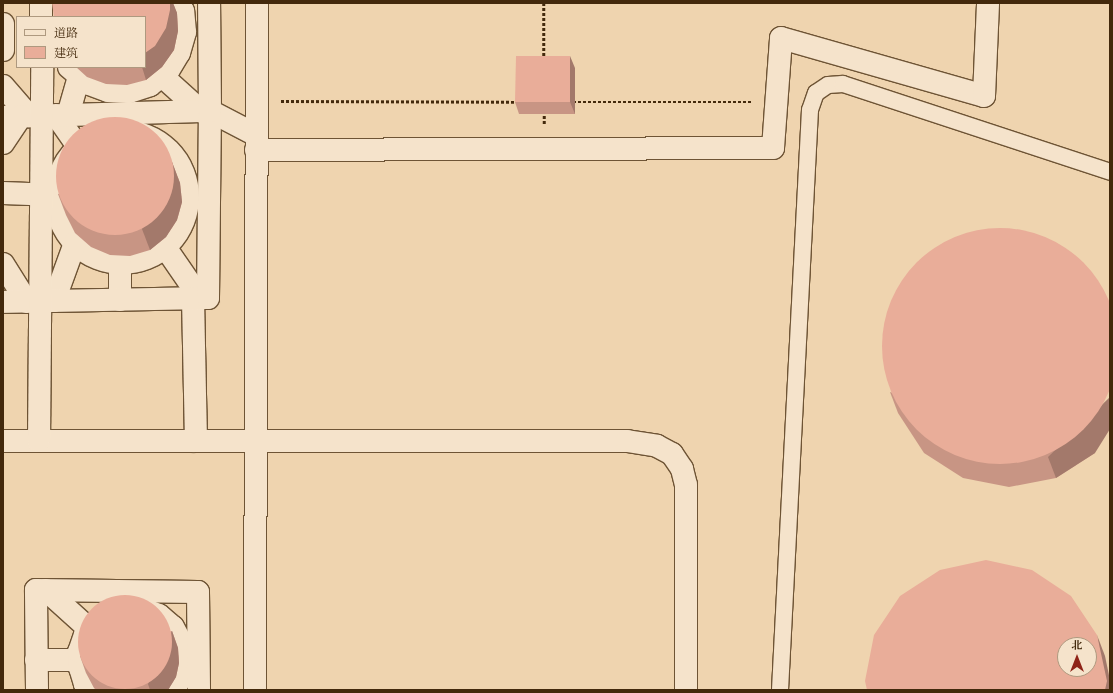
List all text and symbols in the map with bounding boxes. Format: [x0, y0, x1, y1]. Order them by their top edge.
legend [16, 16, 146, 68]
text: 道路 [54, 26, 78, 41]
text: 建筑 [54, 46, 78, 61]
north arrow [1057, 637, 1097, 677]
text: 北 [1072, 639, 1083, 653]

